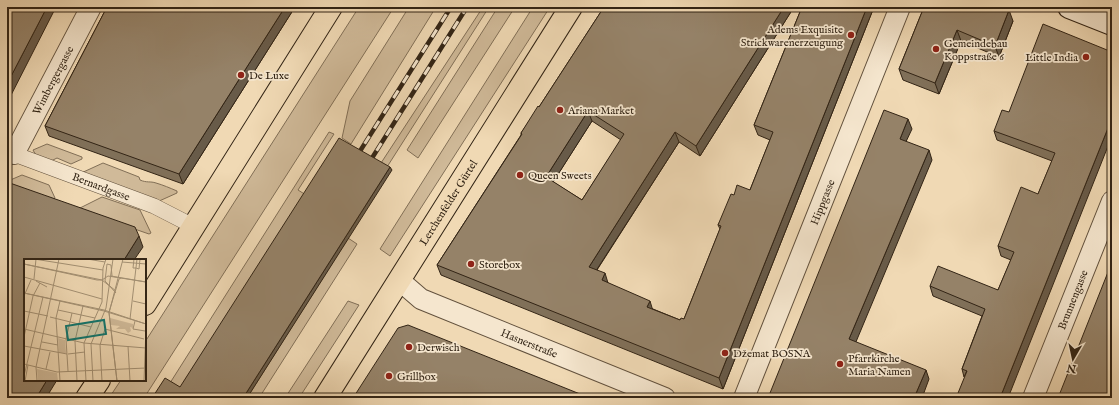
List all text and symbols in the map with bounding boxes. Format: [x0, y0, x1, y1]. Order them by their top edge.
place label: Adems Exquisite Strickwarenerzeugung [741, 23, 844, 50]
marker: Adems Exquisite Strickwarenerzeugung [846, 30, 856, 40]
place label: Gemeindebau Koppstraße 6 [944, 37, 1008, 64]
street label: Wimbergergasse [30, 44, 77, 117]
marker: Gemeindebau Koppstraße 6 [931, 44, 941, 54]
place label: Little India [1025, 51, 1078, 65]
marker: Little India [1081, 52, 1091, 62]
place label: De Luxe [249, 69, 289, 83]
marker: De Luxe [236, 70, 246, 80]
place label: Ariana Market [567, 104, 634, 118]
marker: Ariana Market [555, 105, 565, 115]
street label: Lerchenfelder Gürtel [417, 158, 481, 248]
place label: Queen Sweets [528, 169, 592, 183]
street label: Bernardgasse [70, 170, 132, 204]
marker: Queen Sweets [515, 170, 525, 180]
street label: Hippgasse [808, 178, 838, 227]
place label: Storebox [479, 258, 521, 272]
inset map [24, 259, 146, 381]
marker: Storebox [466, 259, 476, 269]
street label: Brunnengasse [1055, 268, 1092, 332]
street label: Hasnerstraße [498, 326, 560, 362]
north arrow [1053, 339, 1093, 379]
place label: Derwisch [417, 341, 460, 355]
marker: Derwisch [404, 342, 414, 352]
place label: Džemat BOSNA [733, 347, 811, 361]
marker: Džemat BOSNA [720, 348, 730, 358]
place label: Pfarrkirche Maria Namen [848, 352, 911, 379]
marker: Pfarrkirche Maria Namen [835, 359, 845, 369]
text: N [1065, 360, 1078, 376]
place label: Grillbox [397, 370, 436, 384]
marker: Grillbox [384, 371, 394, 381]

